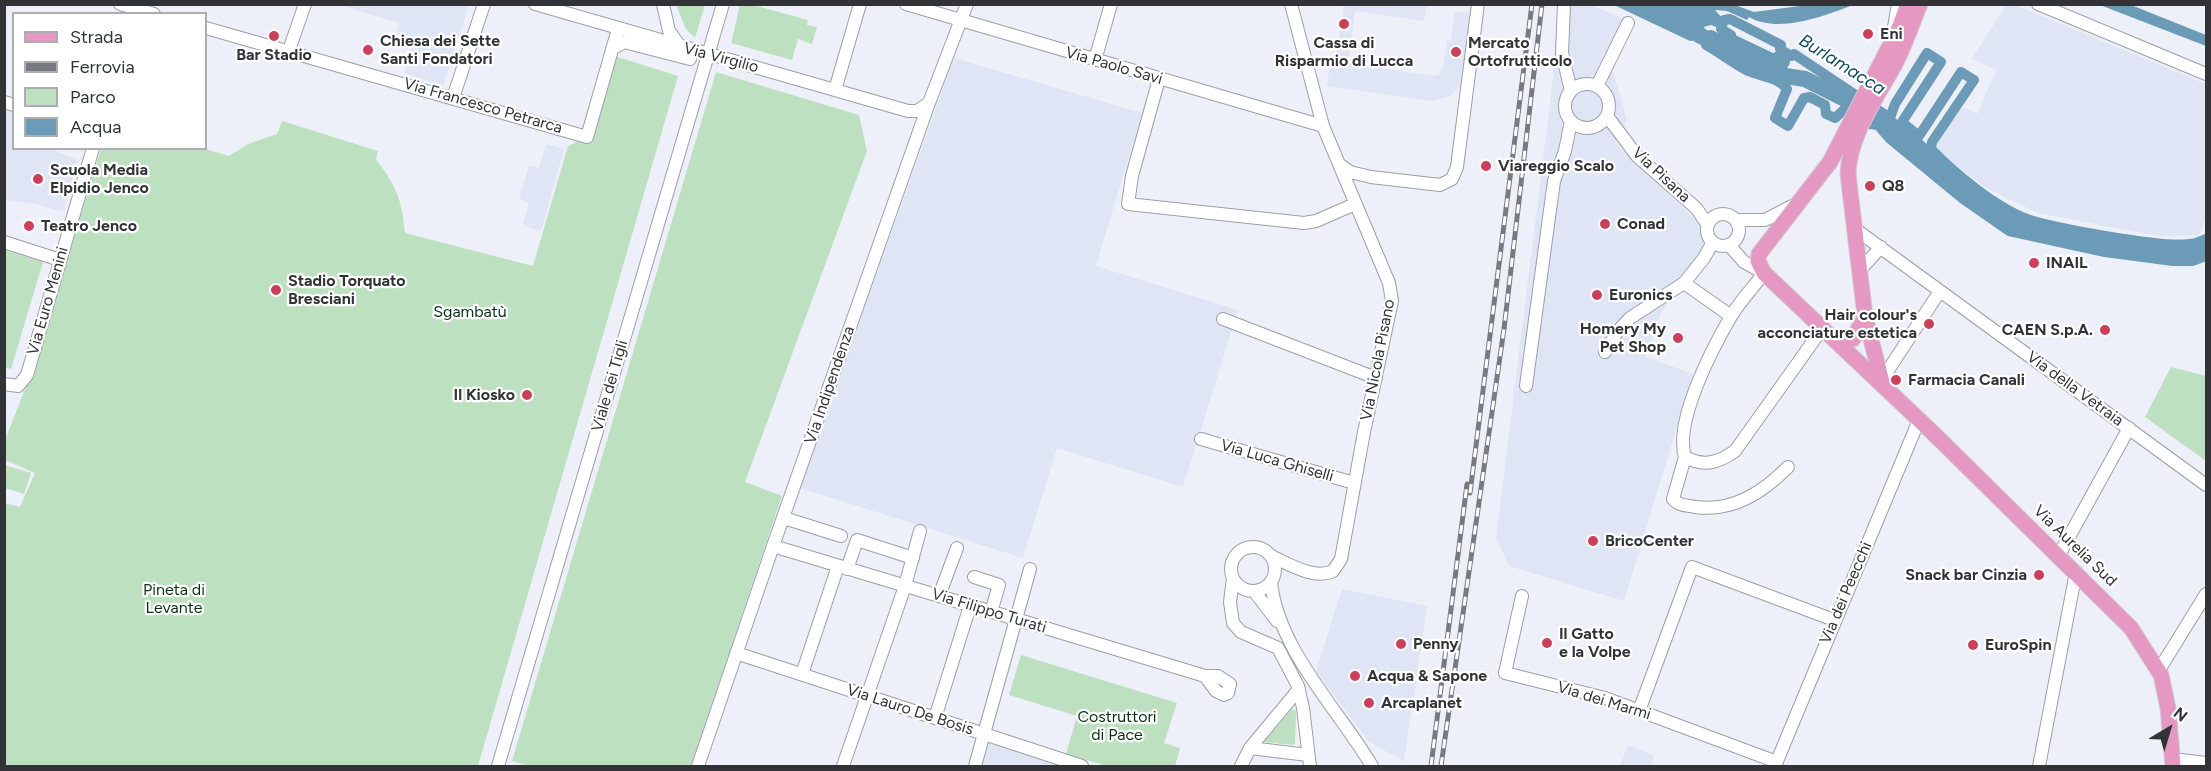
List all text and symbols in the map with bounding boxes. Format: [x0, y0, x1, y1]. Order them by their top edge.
legend [12, 12, 207, 150]
marker: Cassa di Risparmio di Lucca [1337, 17, 1351, 31]
place label: Eni [1880, 24, 1903, 44]
text: Strada [70, 26, 123, 48]
marker: Eni [1861, 27, 1875, 41]
marker: Bar Stadio [267, 29, 281, 43]
water label: Burlamacca [1795, 30, 1889, 100]
place label: Chiesa dei Sette Santi Fondatori [380, 31, 500, 69]
place label: Cassa di Risparmio di Lucca [1275, 33, 1413, 71]
place label: Mercato Ortofrutticolo [1468, 33, 1572, 71]
street label: Via Virgilio [681, 39, 761, 77]
marker: Chiesa dei Sette Santi Fondatori [361, 43, 375, 57]
street label: Via Paolo Savi [1063, 43, 1165, 89]
place label: Bar Stadio [236, 45, 312, 65]
marker: Mercato Ortofrutticolo [1449, 45, 1463, 59]
text: Ferrovia [70, 56, 135, 78]
street label: Via Francesco Petrarca [401, 74, 565, 138]
text: Parco [70, 86, 116, 108]
text: Acqua [70, 116, 121, 138]
street label: Via Pisana [1628, 143, 1694, 207]
place label: Viareggio Scalo [1498, 156, 1614, 176]
marker: Viareggio Scalo [1479, 159, 1493, 173]
place label: Scuola Media Elpidio Jenco [50, 160, 149, 198]
marker: Scuola Media Elpidio Jenco [31, 172, 45, 186]
place label: Q8 [1882, 176, 1904, 196]
marker: Q8 [1863, 179, 1877, 193]
place label: Conad [1617, 214, 1665, 234]
place label: Teatro Jenco [41, 216, 137, 236]
marker: Conad [1598, 217, 1612, 231]
marker: Teatro Jenco [22, 219, 36, 233]
street label: Via Euro Menini [23, 245, 73, 357]
place label: INAIL [2046, 253, 2088, 273]
marker: INAIL [2027, 256, 2041, 270]
place label: Stadio Torquato Bresciani [288, 271, 406, 309]
marker: Stadio Torquato Bresciani [269, 283, 283, 297]
place label: Euronics [1609, 285, 1672, 305]
marker: Euronics [1590, 288, 1604, 302]
street label: Via Nicola Pisano [1357, 298, 1399, 422]
park label: Sgambatù [433, 302, 507, 322]
place label: Hair colour's acconciature estetica [1758, 305, 1917, 343]
marker: Hair colour's acconciature estetica [1922, 317, 1936, 331]
place label: Homery My Pet Shop [1580, 319, 1666, 357]
place label: CAEN S.p.A. [2002, 320, 2093, 340]
marker: CAEN S.p.A. [2098, 323, 2112, 337]
street label: Via Indipendenza [801, 324, 859, 446]
marker: Homery My Pet Shop [1671, 331, 1685, 345]
street label: Viale dei Tigli [588, 338, 632, 434]
street label: Via della Vetraia [2023, 347, 2127, 431]
place label: Farmacia Canali [1908, 370, 2025, 390]
marker: Farmacia Canali [1889, 373, 1903, 387]
place label: Il Kiosko [454, 385, 515, 405]
marker: Il Kiosko [520, 388, 534, 402]
street label: Via Luca Ghiselli [1218, 436, 1336, 486]
street label: Via Aurelia Sud [2029, 501, 2121, 591]
place label: BricoCenter [1605, 531, 1694, 551]
marker: BricoCenter [1586, 534, 1600, 548]
street label: Via dei Peecchi [1816, 539, 1876, 647]
place label: Snack bar Cinzia [1905, 565, 2027, 585]
marker: Snack bar Cinzia [2032, 568, 2046, 582]
park label: Pineta di Levante [143, 580, 205, 618]
street label: Via Filippo Turati [929, 584, 1049, 638]
place label: Il Gatto e la Volpe [1559, 624, 1631, 662]
place label: Penny [1413, 634, 1459, 654]
place label: EuroSpin [1985, 635, 2051, 655]
marker: Il Gatto e la Volpe [1540, 636, 1554, 650]
marker: Penny [1394, 637, 1408, 651]
marker: EuroSpin [1966, 638, 1980, 652]
place label: Acqua & Sapone [1367, 666, 1487, 686]
marker: Acqua & Sapone [1348, 669, 1362, 683]
street label: Via dei Marmi [1555, 678, 1653, 724]
street label: Via Lauro De Bosis [844, 680, 976, 740]
place label: Arcaplanet [1381, 693, 1462, 713]
marker: Arcaplanet [1362, 696, 1376, 710]
north arrow [2139, 699, 2199, 759]
text: N [2170, 703, 2191, 726]
park label: Costruttori di Pace [1077, 707, 1157, 745]

